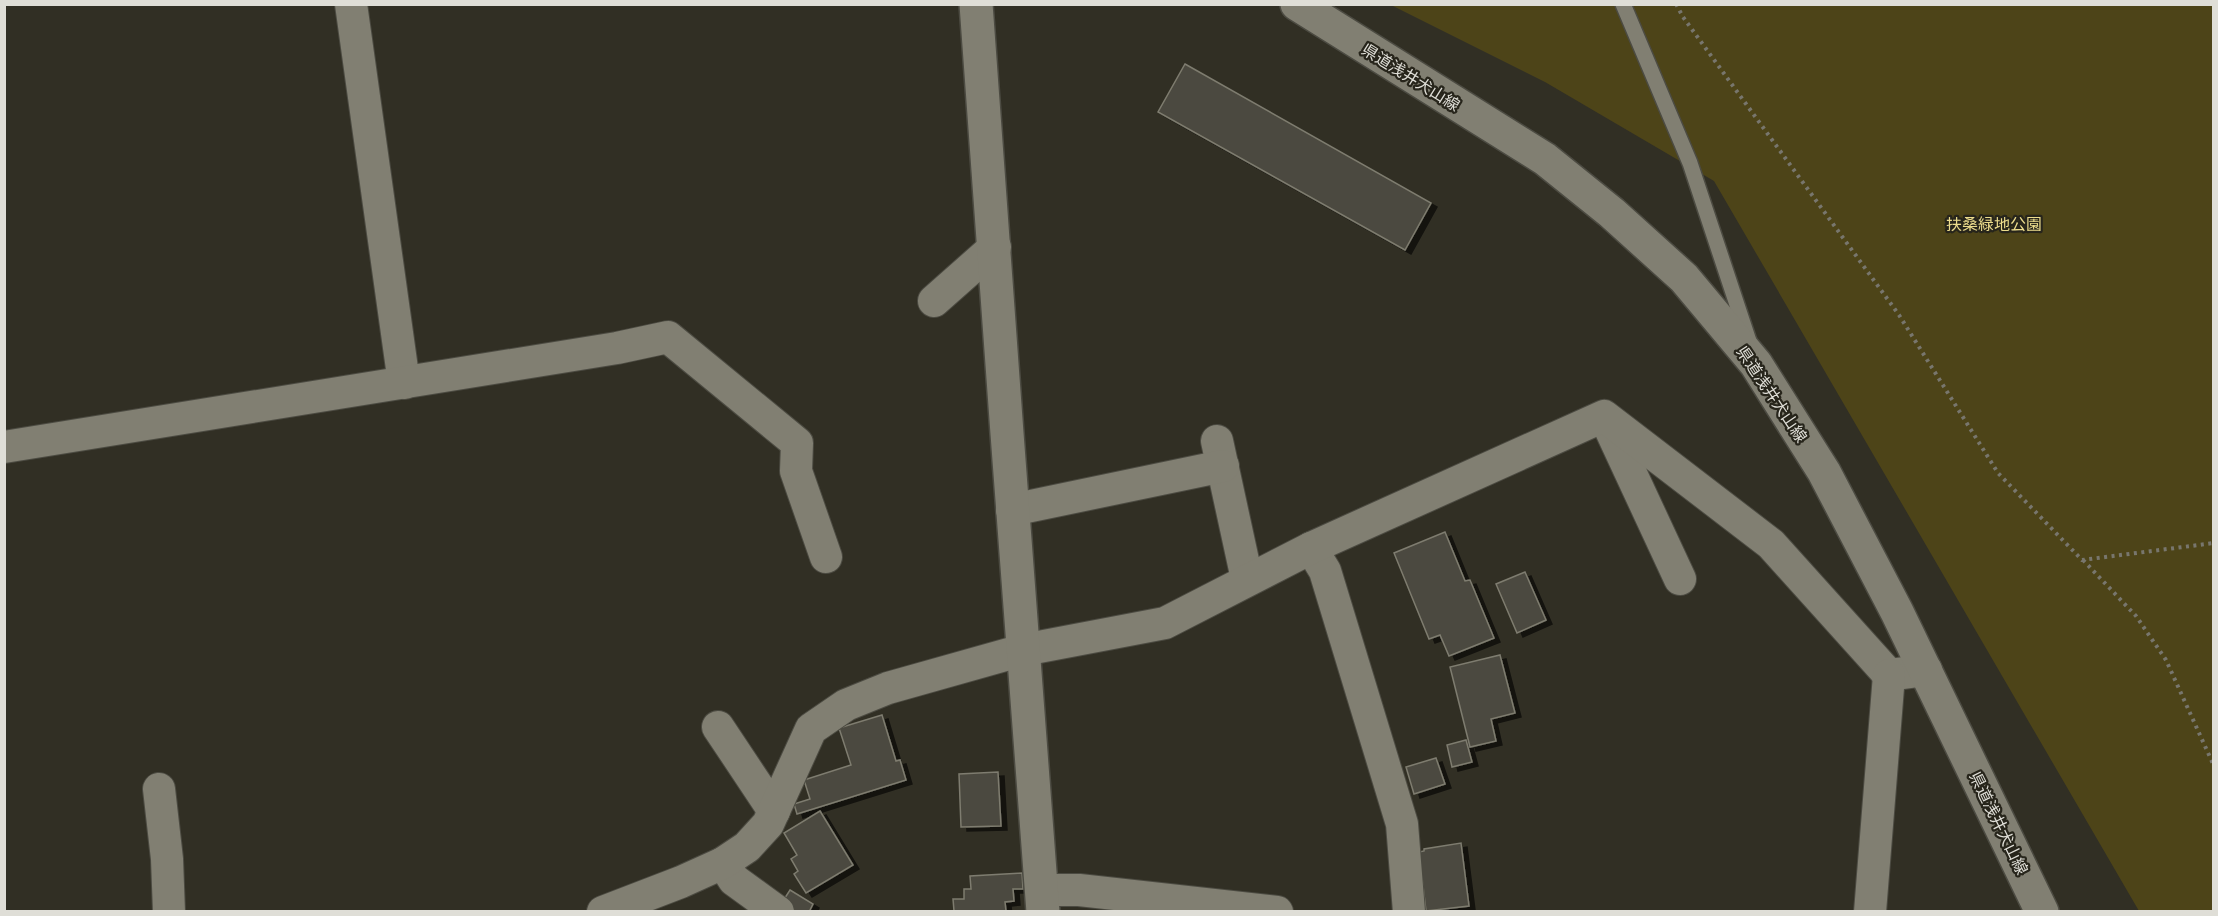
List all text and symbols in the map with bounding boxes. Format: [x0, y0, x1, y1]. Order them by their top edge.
street label: 県道浅井犬山線 [1358, 40, 1463, 115]
park label: 扶桑緑地公園 [1946, 215, 2042, 234]
street label: 県道浅井犬山線 [1732, 343, 1811, 446]
street label: 県道浅井犬山線 [1965, 769, 2032, 878]

